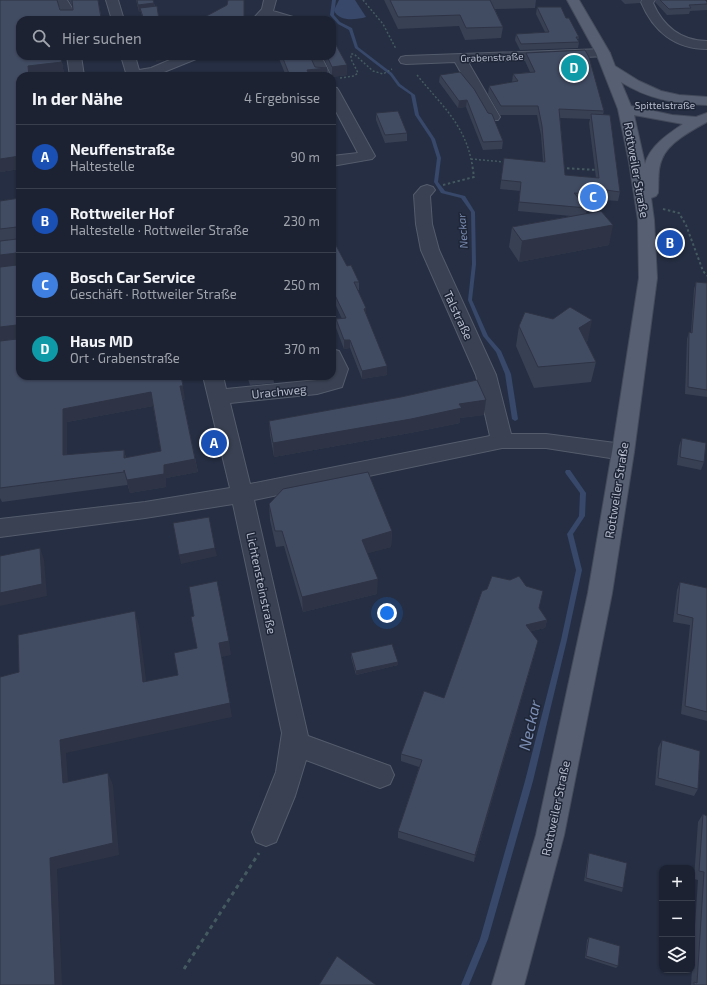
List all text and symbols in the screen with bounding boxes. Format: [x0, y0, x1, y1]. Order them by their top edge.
search box [16, 16, 336, 60]
icon: search [30, 27, 52, 49]
text: Hier suchen [62, 29, 142, 47]
street label: Grabenstraße [460, 50, 524, 64]
pin: D [561, 53, 587, 83]
text: In der Nähe [32, 88, 123, 108]
text: 4 Ergebnisse [244, 90, 320, 106]
street label: Spittelstraße [635, 99, 695, 111]
street label: Rottweiler Straße [622, 121, 652, 219]
text: Neuffenstraße [70, 140, 175, 158]
text: A [41, 149, 49, 165]
text: 90 m [290, 149, 320, 165]
text: Haltestelle [70, 158, 135, 174]
pin: C [580, 182, 606, 212]
text: Rottweiler Hof [70, 204, 174, 222]
water label: Neckar [454, 212, 470, 249]
text: B [41, 213, 49, 229]
text: 230 m [283, 213, 320, 229]
text: Haltestelle · Rottweiler Straße [70, 222, 249, 238]
pin: B [657, 228, 683, 258]
text: Bosch Car Service [70, 268, 195, 286]
text: C [41, 277, 49, 293]
text: 250 m [284, 277, 320, 293]
text: Geschäft · Rottweiler Straße [70, 286, 237, 302]
street label: Talstraße [442, 288, 476, 342]
text: Haus MD [70, 332, 133, 350]
text: D [41, 341, 49, 357]
text: 370 m [284, 341, 320, 357]
text: Ort · Grabenstraße [70, 350, 180, 366]
street label: Urachweg [251, 381, 307, 401]
pin: A [201, 428, 227, 458]
street label: Rottweiler Straße [601, 441, 631, 539]
street label: Lichtensteinstraße [244, 531, 280, 635]
your location [377, 603, 397, 623]
water label: Neckar [514, 697, 544, 752]
street label: Rottweiler Straße [538, 759, 572, 857]
map controls [659, 865, 695, 973]
button: + [659, 865, 695, 901]
button: − [659, 901, 695, 937]
button: layers [659, 937, 695, 973]

